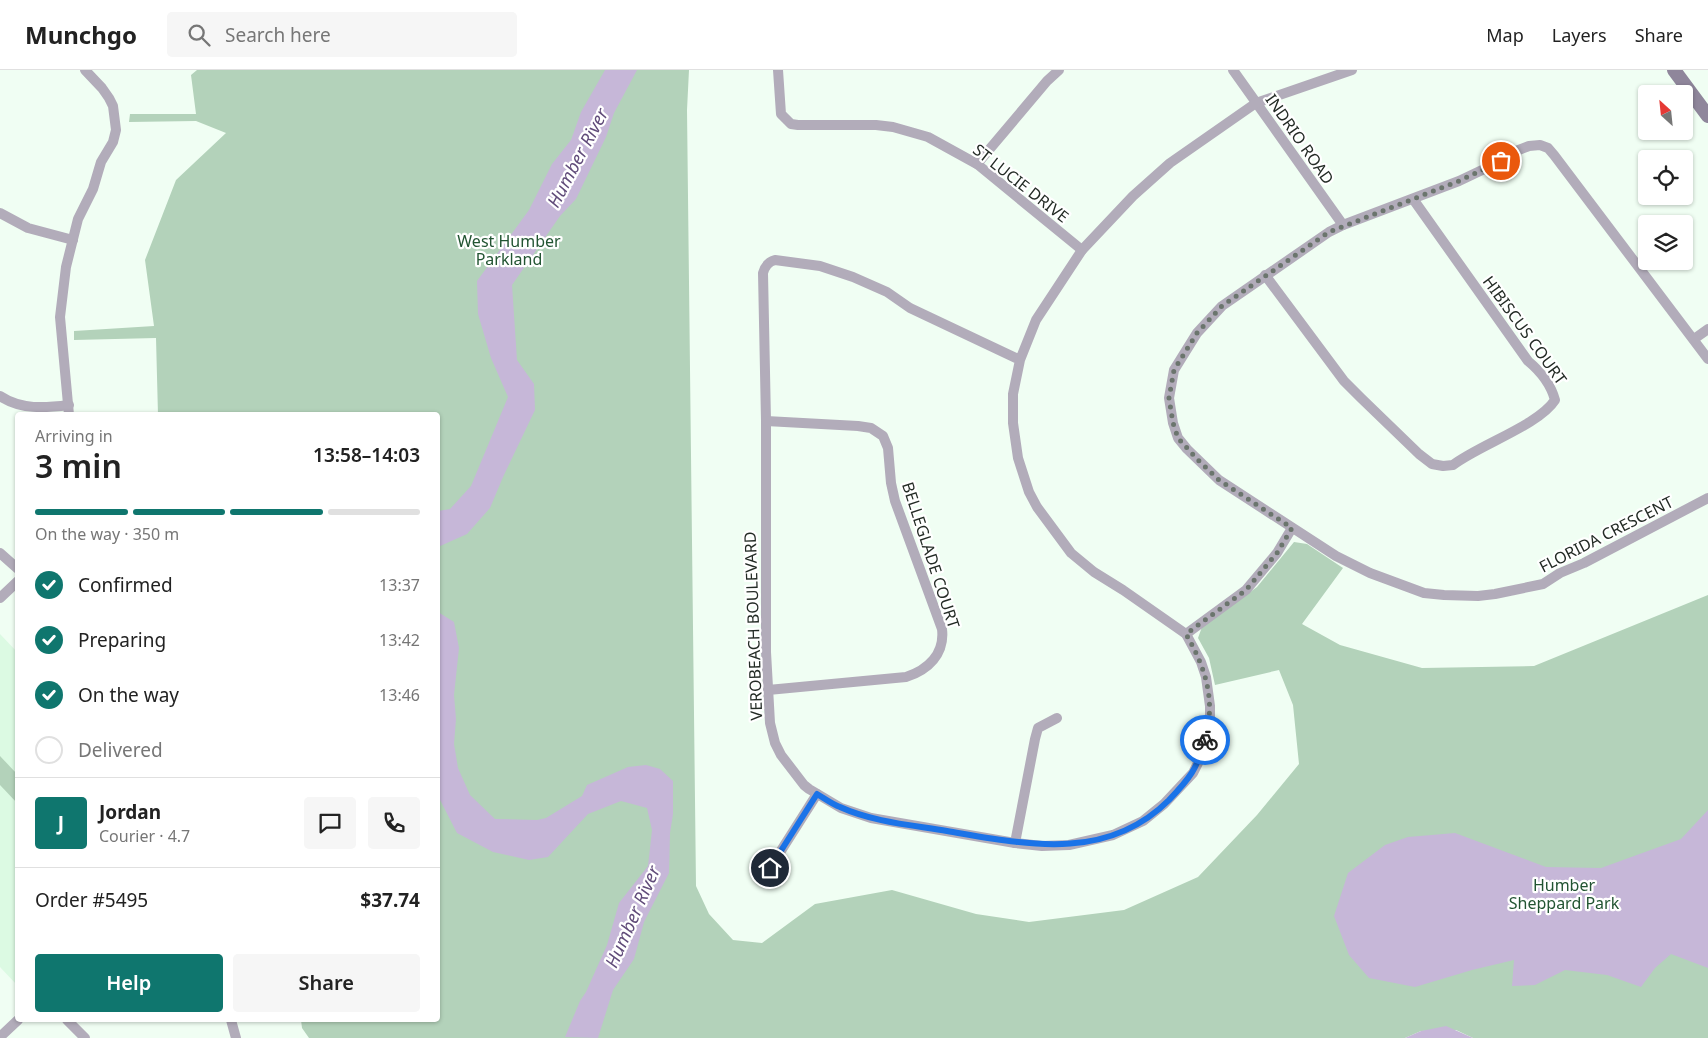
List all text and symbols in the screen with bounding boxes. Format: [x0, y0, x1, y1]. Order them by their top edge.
search box [167, 12, 517, 57]
text: Munchgo [25, 18, 137, 51]
icon: search [185, 21, 213, 49]
text: Search here [225, 22, 331, 48]
text: Map [1486, 23, 1524, 47]
text: Layers [1552, 23, 1607, 47]
text: Share [1635, 23, 1683, 47]
north arrow [1638, 85, 1692, 140]
map controls [1638, 85, 1693, 270]
street label: INDRIO ROAD [1261, 90, 1339, 188]
water label: Humber River [541, 103, 614, 211]
street label: ST LUCIE DRIVE [969, 139, 1073, 227]
pin [1480, 140, 1522, 182]
icon: bag [1487, 147, 1515, 175]
button: locate [1638, 150, 1693, 205]
button: layers [1638, 215, 1693, 270]
park label: West Humber Parkland [457, 230, 561, 270]
street label: HIBISCUS COURT [1478, 271, 1572, 389]
text: Arriving in [35, 425, 113, 447]
text: 13:58–14:03 [313, 442, 420, 468]
text: 3 min [35, 444, 122, 487]
street label: BELLEGLADE COURT [897, 479, 965, 631]
street label: FLORIDA CRESCENT [1535, 491, 1677, 577]
text: On the way · 350 m [35, 523, 179, 545]
street label: VEROBEACH BOULEVARD [739, 531, 767, 721]
icon: check [35, 571, 63, 599]
text: Confirmed [78, 572, 173, 598]
text: 13:37 [379, 574, 420, 596]
icon: check [35, 626, 63, 654]
text: Preparing [78, 627, 166, 653]
text: 13:42 [379, 629, 420, 651]
icon: check [35, 681, 63, 709]
text: On the way [78, 682, 179, 708]
text: 13:46 [379, 684, 420, 706]
courier [1180, 715, 1230, 765]
icon: bike [1191, 726, 1219, 754]
text: Delivered [78, 737, 163, 763]
button: chat [304, 797, 356, 849]
button: phone [368, 797, 420, 849]
text: Jordan [99, 799, 161, 825]
text: J [58, 810, 64, 836]
text: Courier · 4.7 [99, 825, 190, 847]
pin [749, 847, 791, 889]
icon: home [756, 854, 784, 882]
water label: Humber River [599, 861, 666, 971]
park label: Humber Sheppard Park [1509, 874, 1620, 914]
text: Order #5495 [35, 887, 148, 913]
text: $37.74 [360, 887, 420, 913]
button: Help [35, 954, 223, 1012]
button: Share [233, 954, 420, 1012]

